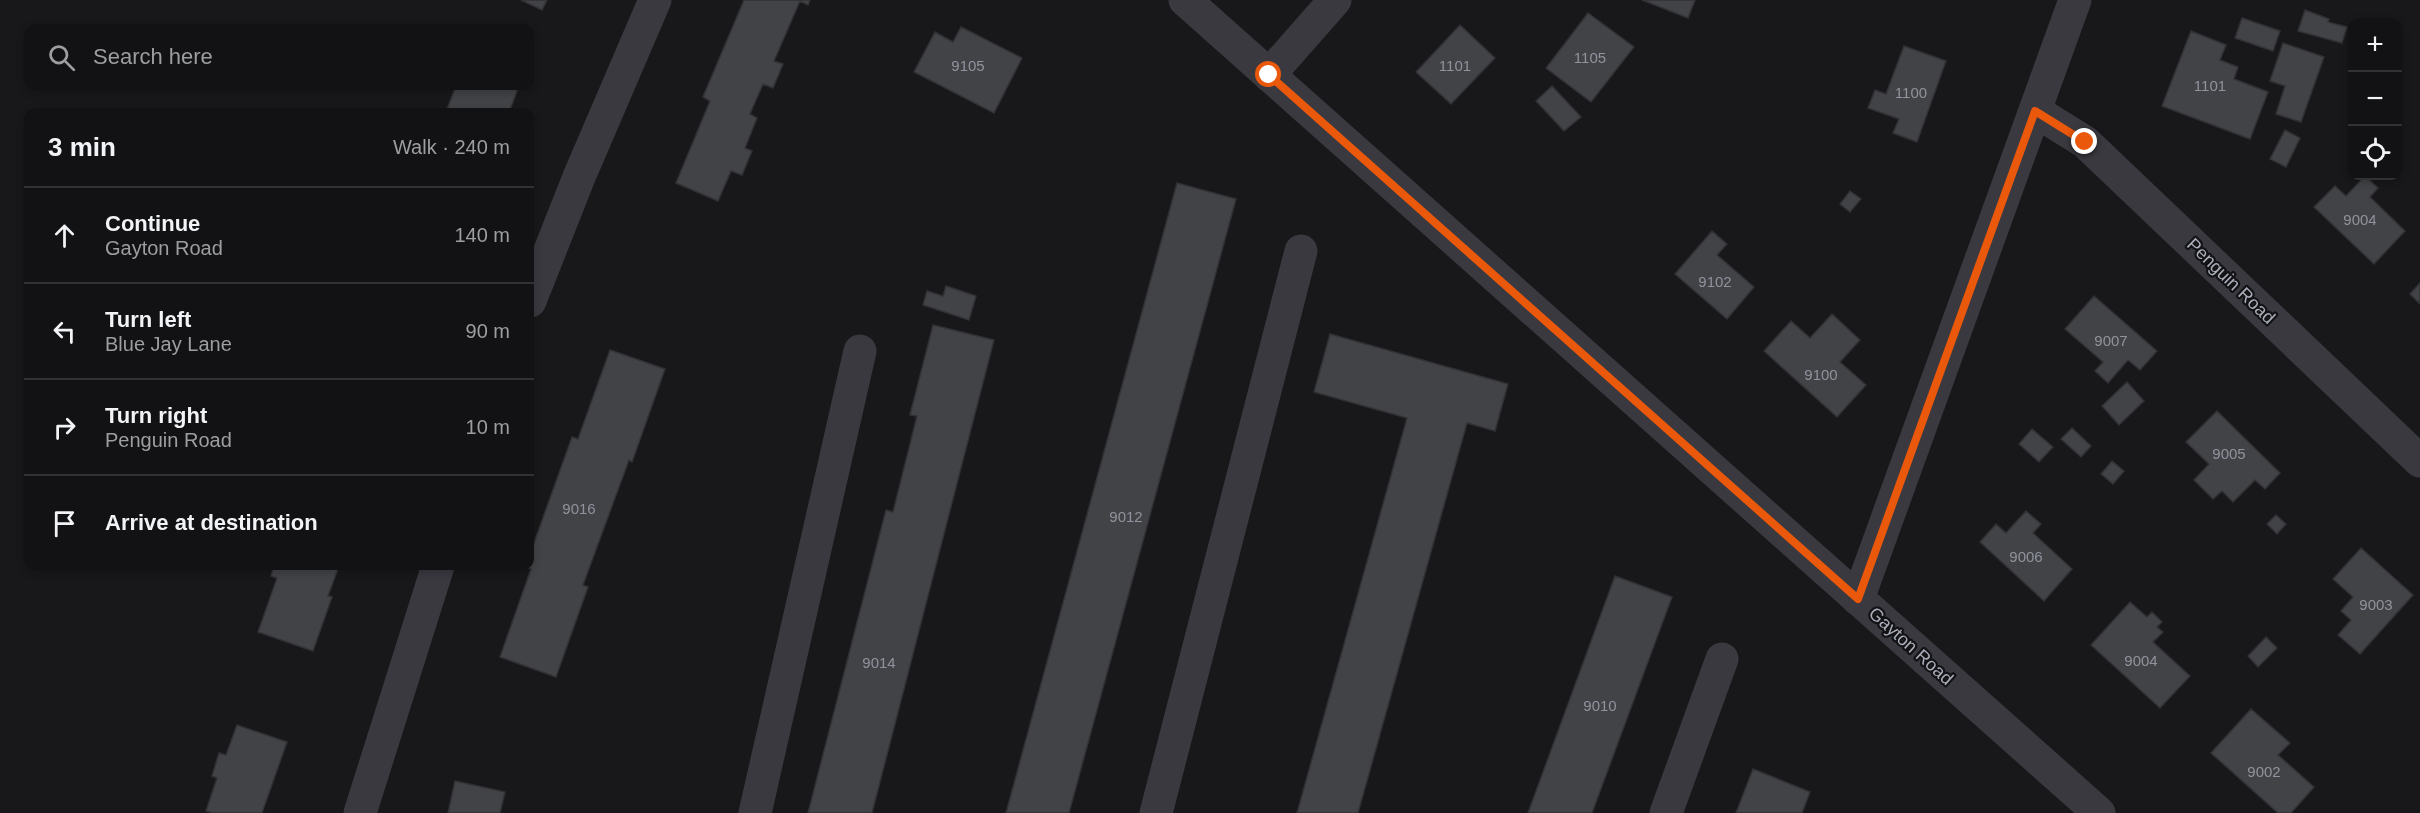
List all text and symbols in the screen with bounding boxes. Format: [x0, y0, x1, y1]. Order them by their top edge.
map controls [2348, 18, 2402, 180]
button: + [2348, 18, 2402, 72]
search box [24, 24, 534, 90]
icon: search [45, 41, 78, 74]
text: Search here [93, 44, 213, 69]
house number: 1105 [1574, 49, 1606, 66]
house number: 9105 [951, 57, 985, 74]
house number: 1101 [1439, 57, 1471, 74]
route start [1255, 61, 1281, 87]
button: − [2348, 72, 2402, 126]
house number: 1101 [2194, 77, 2226, 94]
house number: 1100 [1895, 84, 1927, 101]
button: locate [2348, 126, 2402, 180]
route end [2071, 128, 2097, 154]
text: 3 min [48, 132, 116, 162]
text: Walk · 240 m [393, 136, 510, 158]
text: Continue [105, 211, 200, 236]
house number: 9004 [2343, 211, 2377, 228]
icon: ahead [48, 219, 81, 252]
text: 140 m [454, 224, 510, 246]
street label: Penguin Road [2183, 234, 2279, 328]
text: Gayton Road [105, 237, 223, 259]
house number: 9102 [1698, 273, 1732, 290]
text: Turn left [105, 307, 191, 332]
icon: left [48, 315, 81, 348]
text: 90 m [466, 320, 510, 342]
house number: 9007 [2094, 332, 2128, 349]
text: Blue Jay Lane [105, 333, 232, 355]
house number: 9100 [1804, 366, 1838, 383]
text: Turn right [105, 403, 207, 428]
icon: right [48, 411, 81, 444]
text: 10 m [466, 416, 510, 438]
text: Penguin Road [105, 429, 232, 451]
house number: 9005 [2212, 445, 2246, 462]
house number: 9016 [562, 500, 596, 517]
icon: arrive [48, 507, 81, 540]
house number: 9012 [1109, 508, 1143, 525]
text: Arrive at destination [105, 510, 318, 535]
house number: 9006 [2009, 548, 2043, 565]
house number: 9003 [2359, 596, 2393, 613]
street label: Gayton Road [1865, 603, 1957, 689]
house number: 9004 [2124, 652, 2158, 669]
house number: 9014 [862, 654, 896, 671]
house number: 9010 [1583, 697, 1617, 714]
house number: 9002 [2247, 763, 2281, 780]

